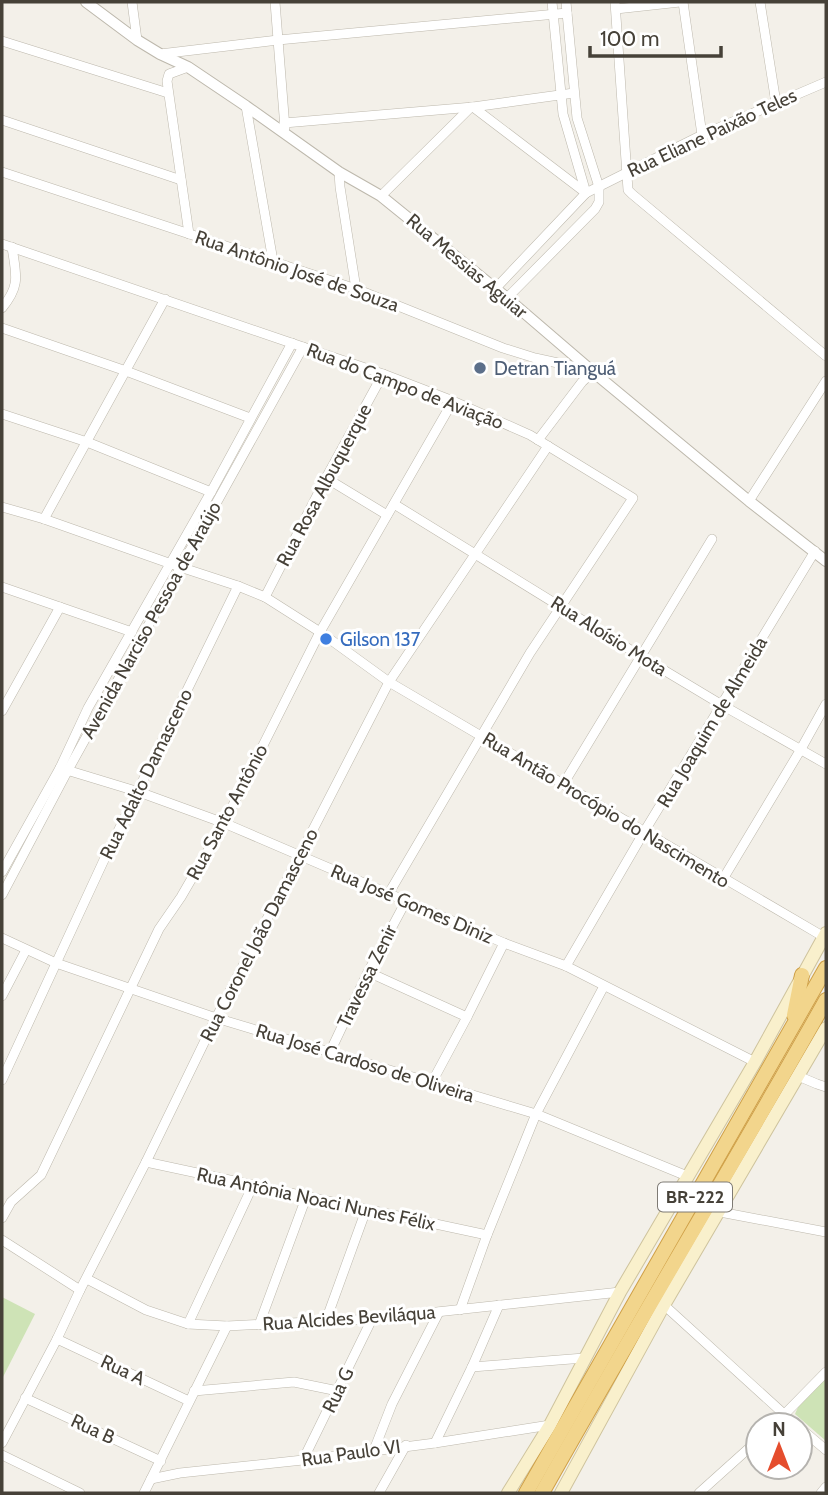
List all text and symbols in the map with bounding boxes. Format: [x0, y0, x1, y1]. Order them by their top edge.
scale bar [590, 14, 721, 58]
text: 100 m [600, 26, 659, 51]
street label: Rua Eliane Paixão Teles [624, 84, 800, 182]
street label: Rua Messias Aguiar [402, 209, 532, 323]
street label: Rua Antônio José de Souza [192, 225, 402, 317]
street label: Rua do Campo de Aviação [303, 338, 507, 434]
place label: Detran Tianguá [494, 357, 616, 380]
marker: Detran Tianguá [472, 360, 488, 376]
street label: Rua Rosa Albuquerque [272, 400, 377, 570]
street label: Avenida Narciso Pessoa de Araújo [76, 497, 226, 743]
street label: Rua Aloísio Mota [547, 591, 671, 681]
place label: Gilson 137 [340, 628, 421, 651]
marker: Gilson 137 [318, 631, 334, 647]
street label: Rua Joaquim de Almeida [652, 633, 772, 811]
street label: Rua Adalto Damasceno [95, 685, 197, 863]
street label: Rua Antão Procópio do Nascimento [478, 727, 734, 893]
street label: Rua Santo Antônio [182, 740, 272, 884]
street label: Rua Coronel João Damasceno [195, 824, 323, 1046]
street label: Rua José Gomes Diniz [327, 859, 497, 949]
street label: Travessa Zenir [332, 921, 402, 1031]
street label: Rua José Cardoso de Oliveira [253, 1019, 477, 1107]
street label: Rua Antônia Noaci Nunes Félix [195, 1162, 437, 1236]
road number: BR-222 [658, 1182, 732, 1212]
street label: Rua Alcides Beviláqua [262, 1300, 436, 1336]
street label: Rua A [97, 1350, 149, 1390]
street label: Rua G [317, 1364, 359, 1416]
street label: Rua B [67, 1409, 119, 1449]
north arrow [744, 1411, 814, 1481]
text: N [772, 1418, 786, 1441]
street label: Rua Paulo VI [300, 1435, 402, 1471]

